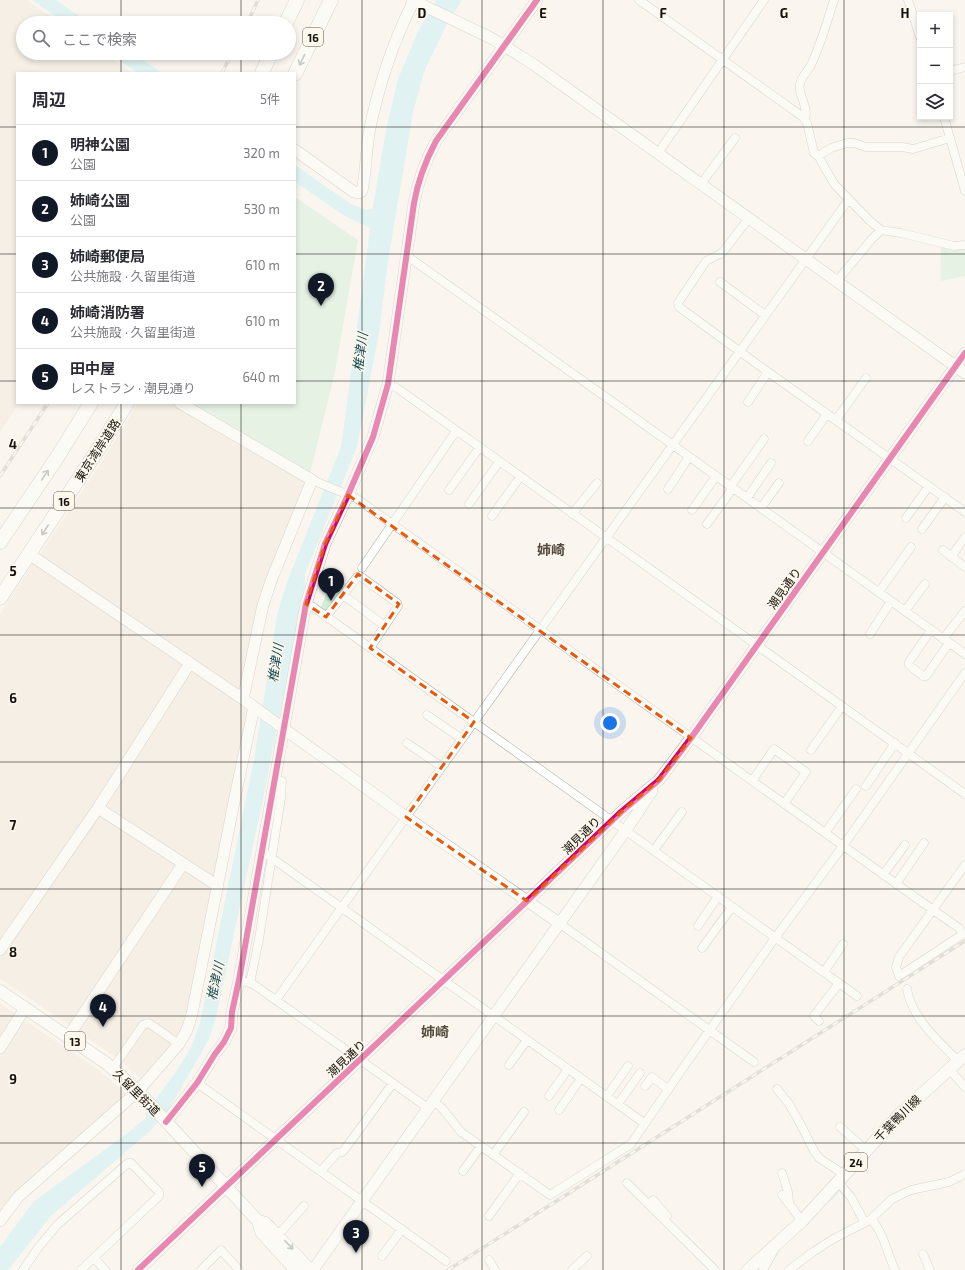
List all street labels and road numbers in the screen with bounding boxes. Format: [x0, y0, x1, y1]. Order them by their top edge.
road number: 16 [303, 28, 323, 46]
street label: 東京湾岸道路 [72, 416, 122, 484]
road number: 16 [54, 492, 74, 510]
street label: 潮見通り [764, 564, 804, 612]
street label: 潮見通り [559, 813, 603, 857]
road number: 13 [65, 1032, 85, 1050]
street label: 潮見通り [324, 1037, 368, 1079]
street label: 久留里街道 [111, 1066, 163, 1118]
street label: 千葉鴨川線 [871, 1092, 923, 1144]
road number: 24 [845, 1153, 867, 1171]

